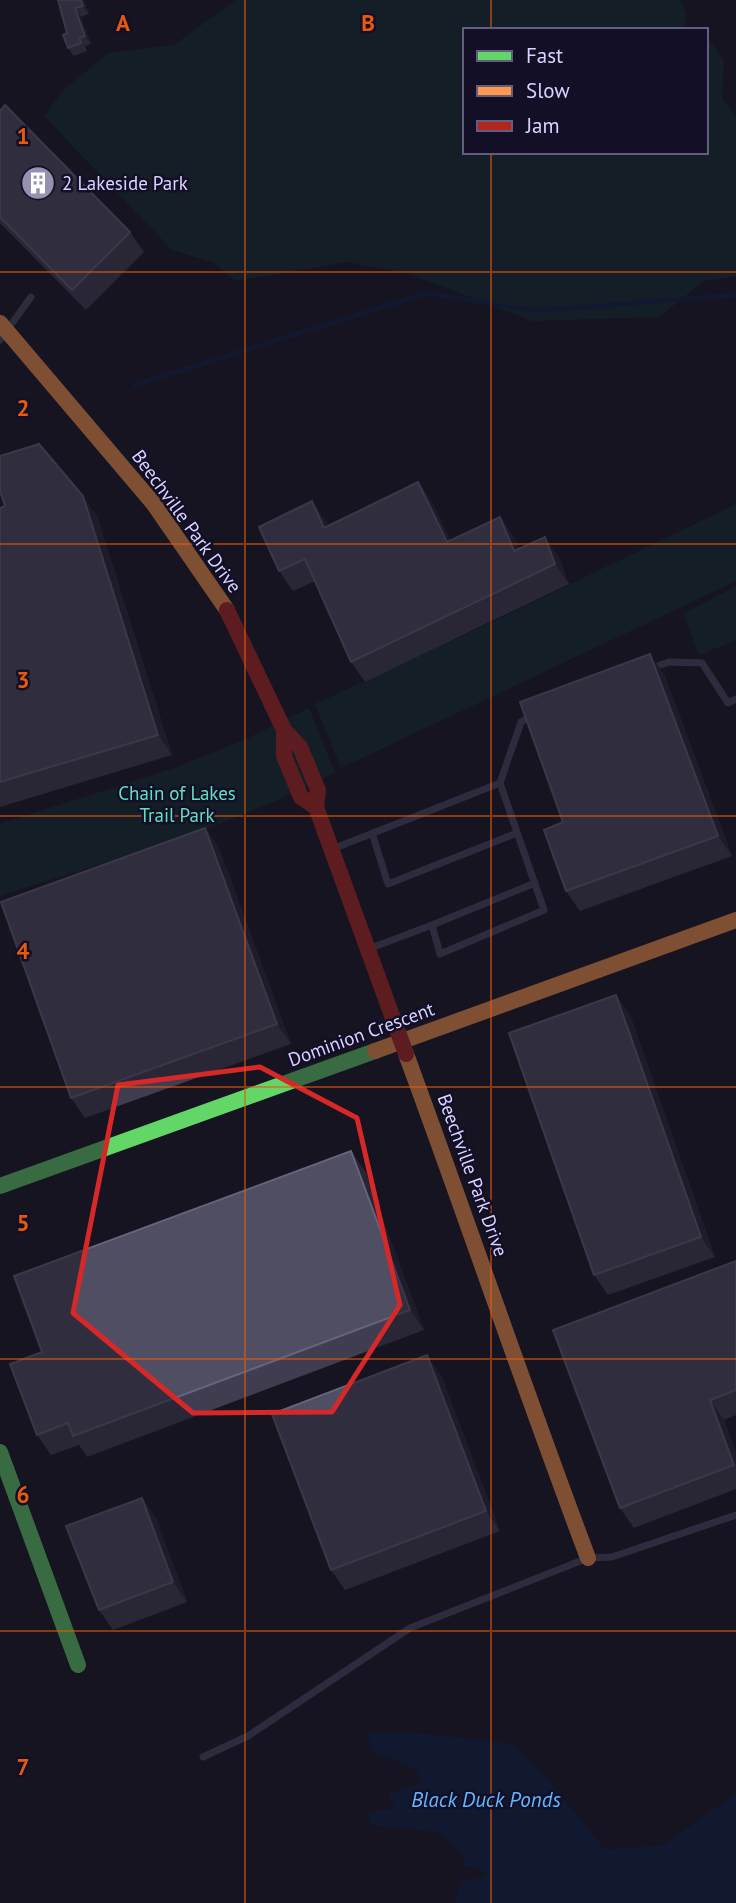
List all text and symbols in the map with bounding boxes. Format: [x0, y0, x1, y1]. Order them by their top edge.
text: A [116, 8, 130, 37]
text: B [361, 8, 375, 37]
legend [463, 28, 708, 154]
text: Fast [526, 42, 563, 69]
text: Slow [526, 77, 570, 104]
text: Jam [525, 112, 560, 139]
text: 1 [16, 121, 30, 150]
building icon: 2 Lakeside Park [19, 164, 57, 202]
place label: 2 Lakeside Park [62, 171, 188, 195]
text: 2 [16, 393, 30, 422]
street label: Beechville Park Drive [127, 445, 247, 597]
text: 3 [16, 665, 30, 694]
park label: Chain of Lakes Trail Park [118, 781, 236, 827]
text: 4 [16, 936, 30, 965]
street label: Dominion Crescent [285, 996, 438, 1072]
street label: Beechville Park Drive [432, 1091, 514, 1259]
text: 5 [16, 1208, 30, 1237]
text: 6 [16, 1480, 30, 1509]
text: 7 [16, 1752, 30, 1781]
water label: Black Duck Ponds [411, 1786, 561, 1813]

